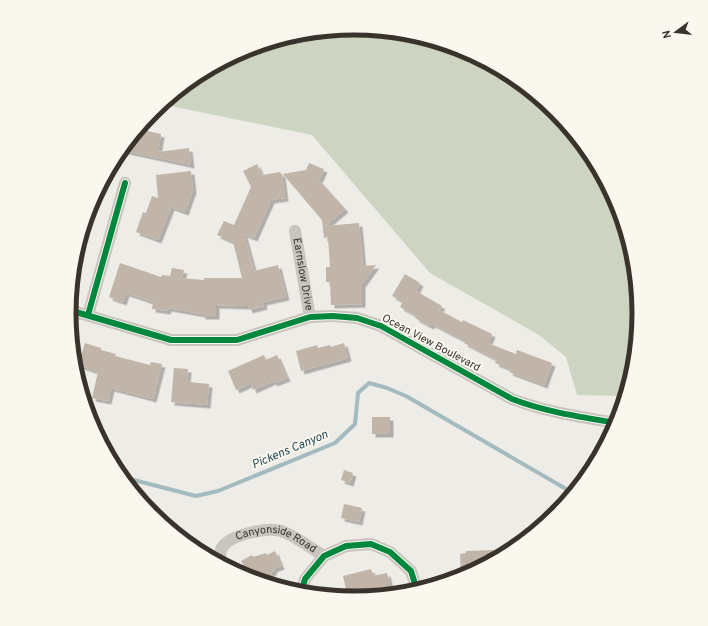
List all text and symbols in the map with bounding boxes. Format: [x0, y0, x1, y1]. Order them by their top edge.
north arrow [656, 12, 696, 52]
text: N [660, 29, 675, 40]
street label: Earnslow Drive [289, 237, 316, 312]
street label: Ocean View Boulevard [379, 311, 483, 375]
water label: Pickens Canyon [249, 427, 331, 473]
street label: Canyonside Road [233, 523, 319, 556]

